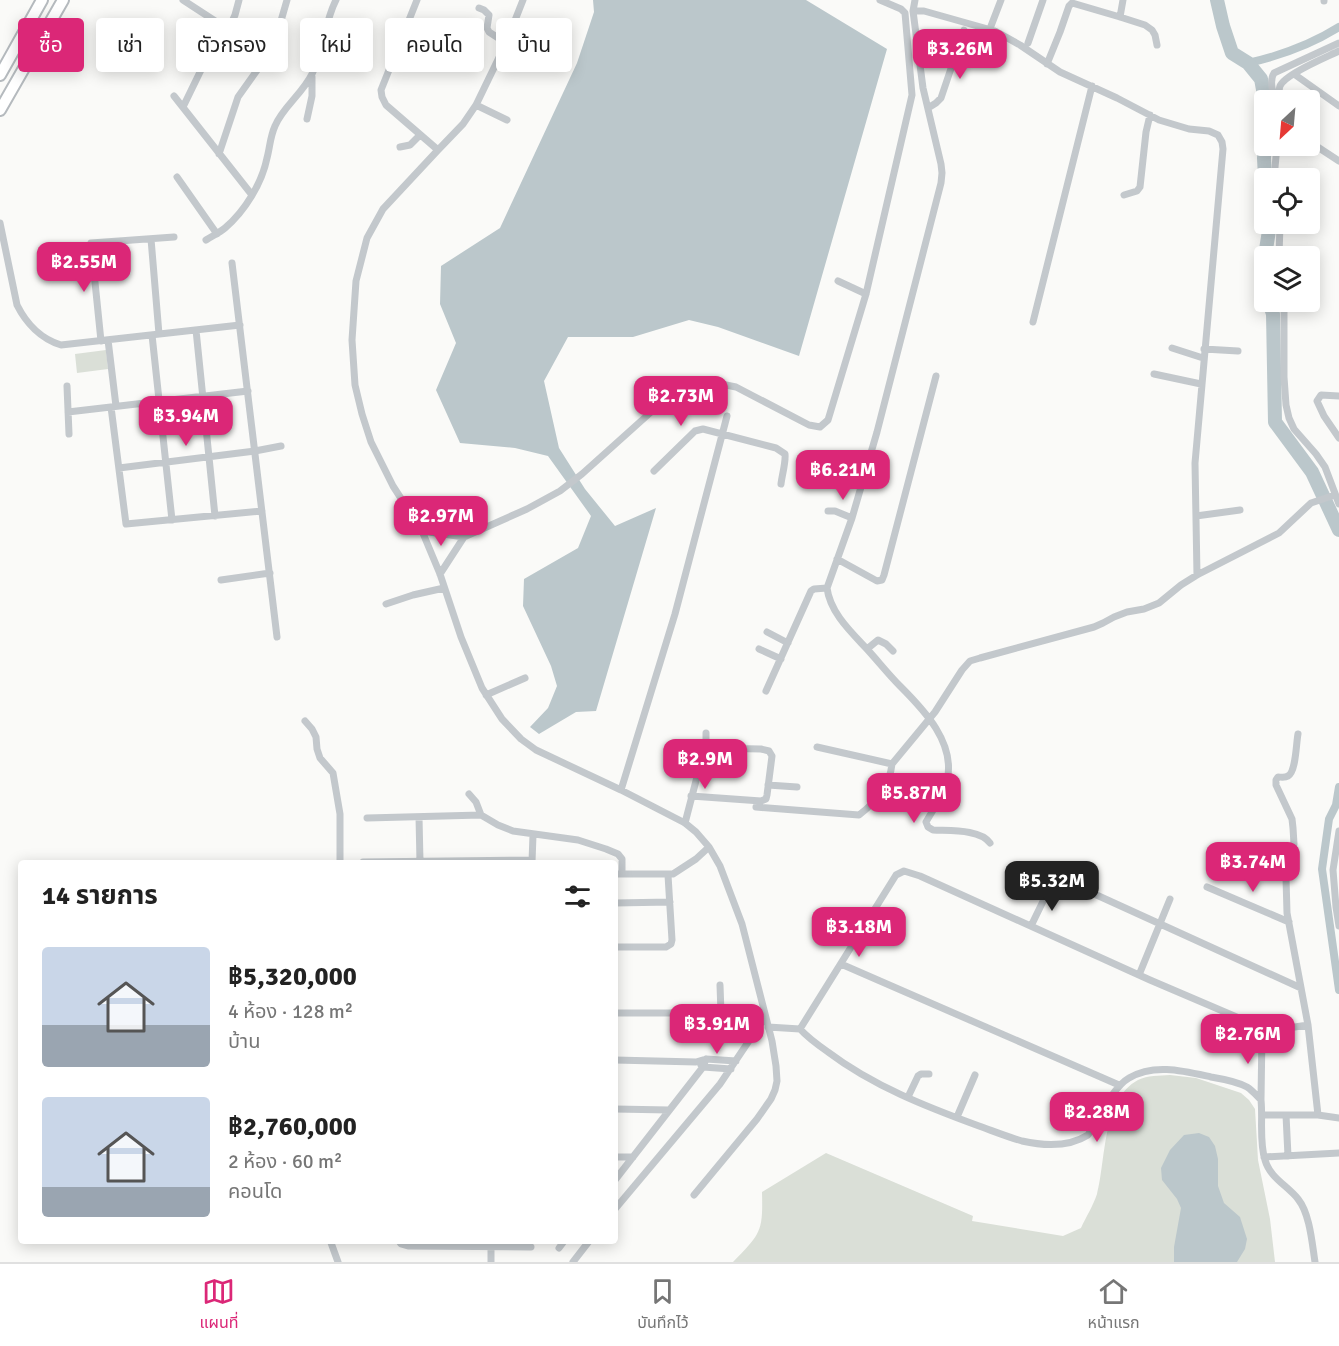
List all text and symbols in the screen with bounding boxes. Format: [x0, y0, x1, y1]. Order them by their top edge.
chip: ซื้อ [18, 18, 84, 72]
chip: เช่า [96, 18, 164, 72]
chip: ตัวกรอง [176, 18, 288, 72]
chip: ใหม่ [300, 18, 373, 72]
chip: คอนโด [385, 18, 484, 72]
chip: บ้าน [496, 18, 572, 72]
pin: ฿3.26M [911, 29, 1009, 80]
text: ฿3.26M [927, 36, 993, 61]
north arrow [1254, 90, 1320, 156]
map controls [1254, 90, 1320, 312]
button: locate [1254, 168, 1320, 234]
pin: ฿2.55M [35, 242, 133, 293]
button: layers [1254, 246, 1320, 312]
text: ฿2.55M [51, 249, 117, 274]
pin: ฿2.73M [632, 376, 730, 427]
text: ฿2.73M [648, 383, 714, 408]
pin: ฿3.94M [137, 396, 235, 447]
text: ฿3.94M [153, 403, 219, 428]
pin: ฿6.21M [794, 450, 892, 501]
text: ฿6.21M [810, 457, 876, 482]
pin: ฿2.97M [392, 496, 490, 547]
text: ฿2.97M [408, 503, 474, 528]
pin: ฿2.9M [663, 739, 747, 790]
text: ฿2.9M [677, 746, 733, 771]
pin: ฿5.87M [865, 773, 963, 824]
text: ฿5.87M [881, 780, 947, 805]
pin: ฿3.74M [1204, 842, 1302, 893]
text: ฿3.74M [1220, 849, 1286, 874]
pin: ฿5.32M [1003, 861, 1101, 912]
text: ฿5.32M [1019, 868, 1085, 893]
text: 14 รายการ [42, 880, 158, 912]
icon: filters [561, 880, 594, 913]
pin: ฿3.18M [810, 907, 908, 958]
text: ฿3.18M [826, 914, 892, 939]
text: ฿5,320,000 [228, 961, 357, 993]
icon: home [90, 971, 162, 1043]
text: 4 ห้อง · 128 m² [228, 999, 353, 1024]
pin: ฿3.91M [668, 1004, 766, 1055]
text: ฿3.91M [684, 1011, 750, 1036]
pin: ฿2.76M [1199, 1014, 1297, 1065]
text: ฿2.76M [1215, 1021, 1281, 1046]
text: บ้าน [228, 1029, 260, 1054]
pin: ฿2.28M [1048, 1092, 1146, 1143]
text: ฿2.28M [1064, 1099, 1130, 1124]
text: ฿2,760,000 [228, 1111, 357, 1143]
icon: home [90, 1121, 162, 1193]
text: 2 ห้อง · 60 m² [228, 1149, 342, 1174]
text: คอนโด [228, 1179, 282, 1204]
tab: แผนที่ [199, 1275, 238, 1335]
tab: บันทึกไว้ [637, 1275, 689, 1335]
tab: หน้าแรก [1088, 1275, 1140, 1335]

